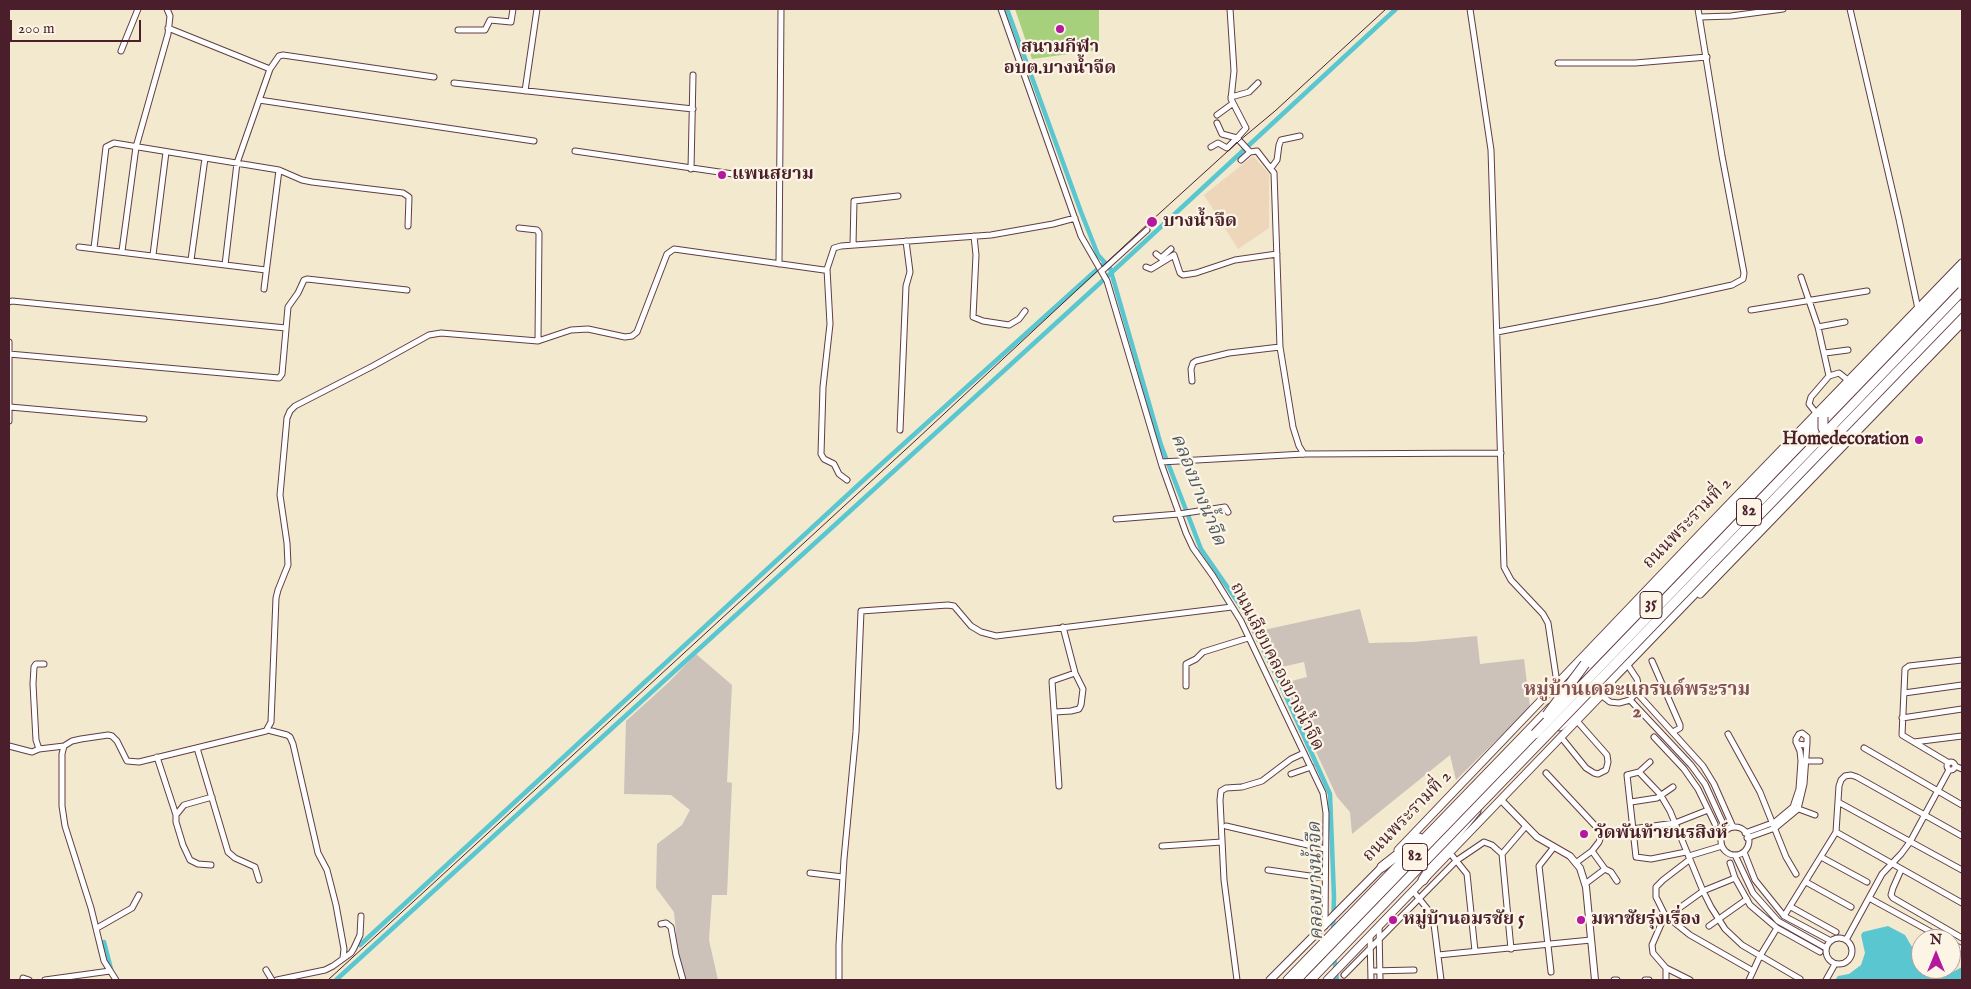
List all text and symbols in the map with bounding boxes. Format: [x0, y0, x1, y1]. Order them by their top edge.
scale bar [12, 10, 144, 42]
text: 200 m [18, 19, 55, 38]
marker: สนามกีฬา อบต.บางน้ำจืด [1054, 23, 1066, 35]
place label: สนามกีฬา อบต.บางน้ำจืด [1004, 37, 1116, 80]
place label: แพนสยาม [732, 164, 814, 186]
marker: แพนสยาม [716, 169, 728, 181]
place label: บางน้ำจืด [1163, 211, 1237, 233]
marker: บางน้ำจืด [1145, 215, 1159, 229]
place label: Homedecoration [1782, 429, 1909, 451]
water label: คลองบางน้ำจืด [1164, 431, 1230, 549]
marker: Homedecoration [1913, 434, 1925, 446]
street label: ถนนพระรามที่ 2 [1639, 474, 1737, 574]
road number: 82 [1736, 498, 1762, 526]
street label: ถนนเลียบคลองบางน้ำจืด [1224, 579, 1328, 755]
road number: 35 [1640, 592, 1662, 618]
district label: หมู่บ้านเดอะแกรนด์พระราม 2 [1524, 680, 1750, 724]
street label: ถนนพระรามที่ 2 [1359, 767, 1457, 867]
water label: คลองบางน้ำจืด [1305, 821, 1329, 941]
place label: วัดพันท้ายนรสิงห์ [1594, 823, 1727, 845]
marker: วัดพันท้ายนรสิงห์ [1578, 828, 1590, 840]
road number: 82 [1402, 844, 1428, 870]
place label: หมู่บ้านอมรชัย 5 [1403, 909, 1525, 931]
place label: มหาชัยรุ่งเรื่อง [1591, 909, 1701, 931]
marker: หมู่บ้านอมรชัย 5 [1387, 914, 1399, 926]
marker: มหาชัยรุ่งเรื่อง [1575, 914, 1587, 926]
north arrow [1911, 929, 1961, 979]
text: N [1930, 931, 1942, 949]

